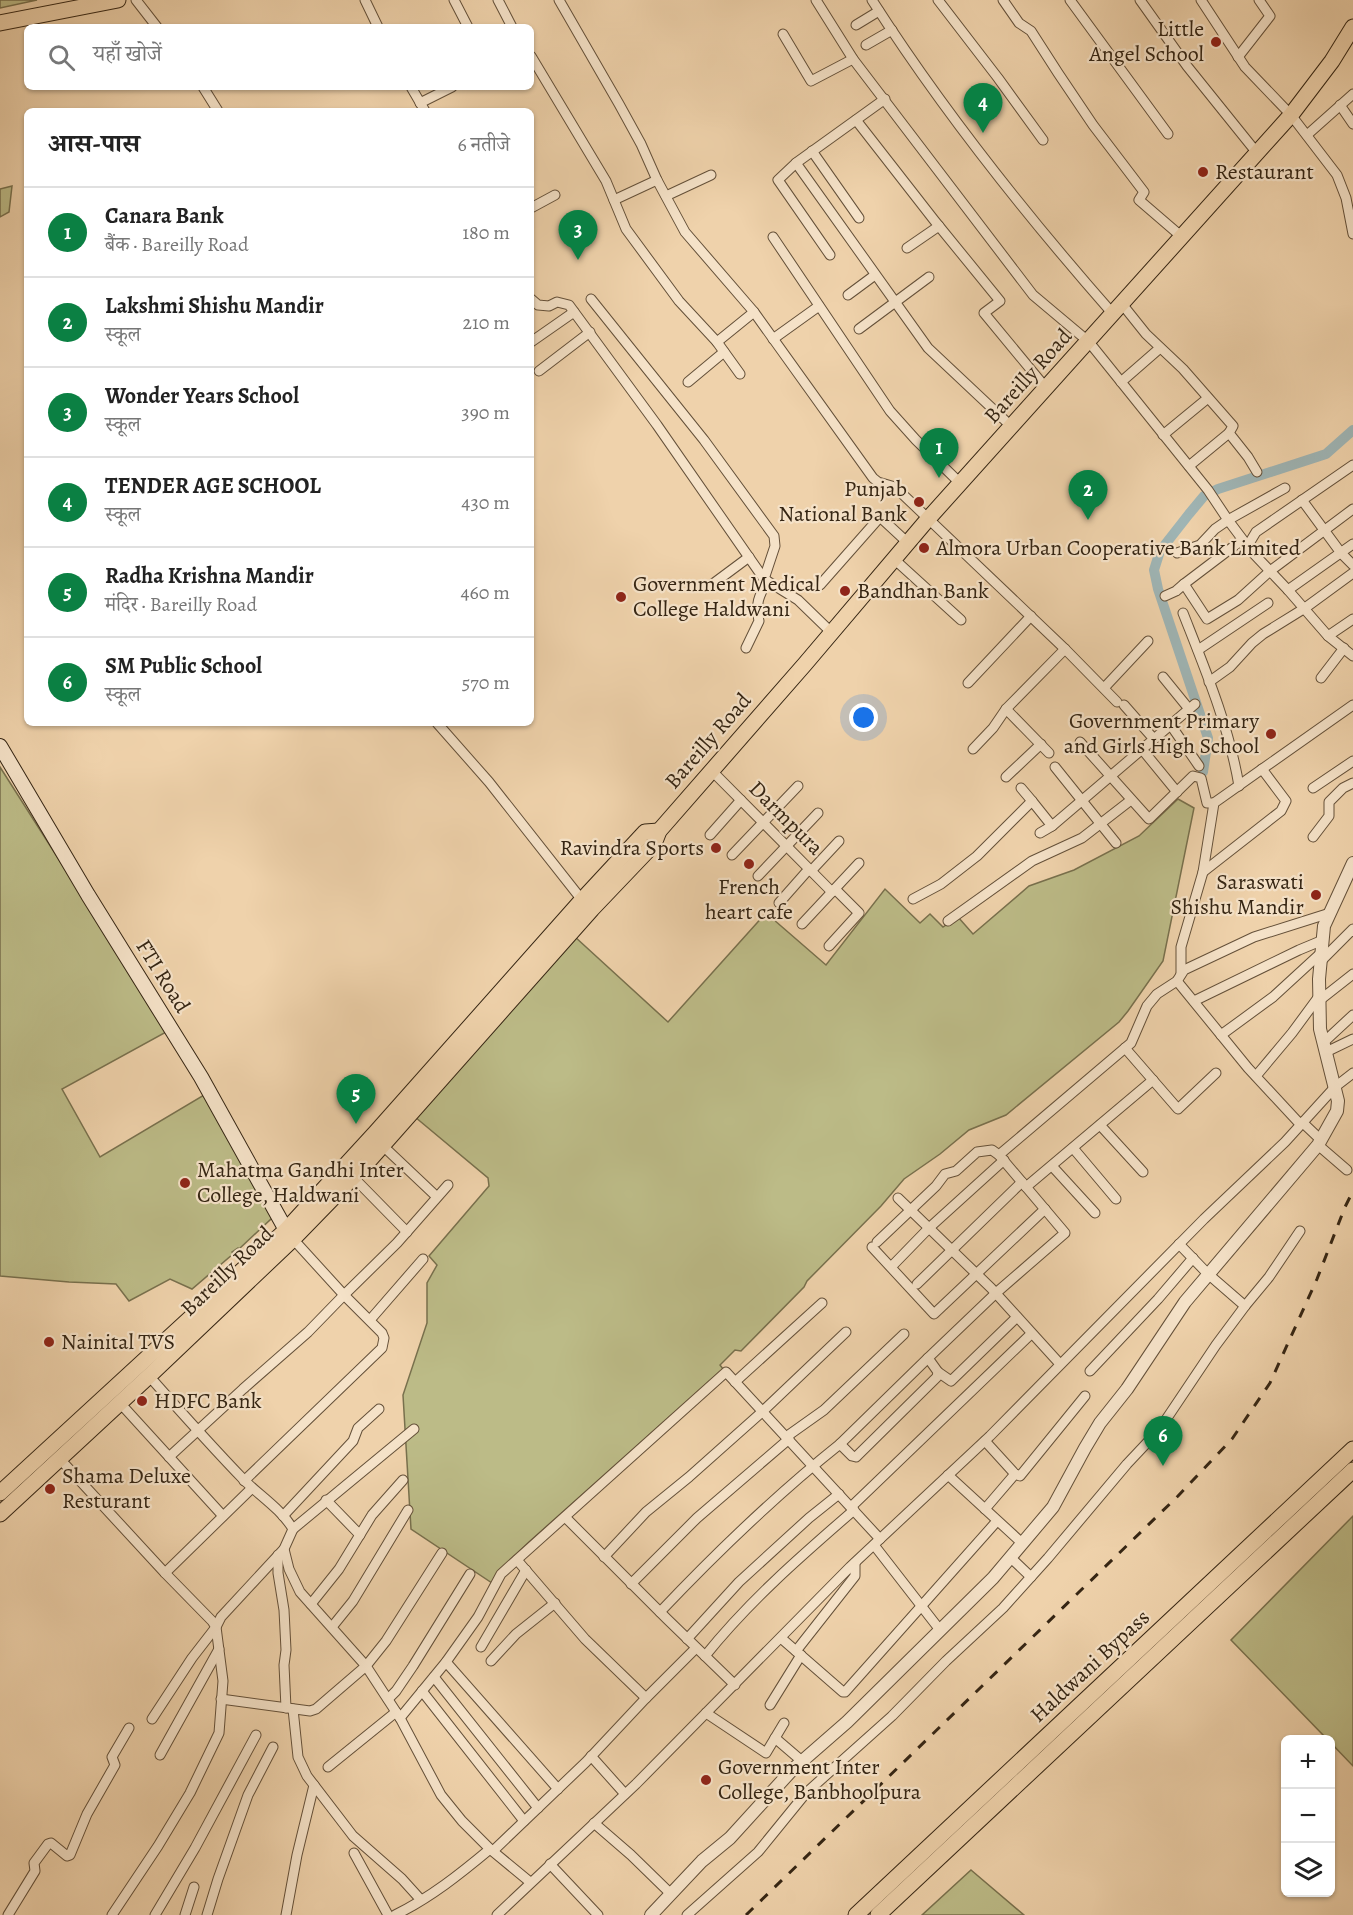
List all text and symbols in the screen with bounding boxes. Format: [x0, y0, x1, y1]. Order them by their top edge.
place label: Little Angel School [1088, 14, 1204, 69]
search box [24, 24, 534, 90]
marker: Little Angel School [1209, 35, 1223, 49]
text: यहाँ खोजें [93, 39, 162, 69]
icon: search [45, 41, 78, 74]
pin: 4 [964, 84, 1002, 133]
text: आस-पास [48, 126, 140, 161]
text: 6 नतीजे [457, 131, 510, 158]
place label: Restaurant [1215, 157, 1314, 187]
marker: Restaurant [1196, 165, 1210, 179]
text: Canara Bank [105, 201, 224, 231]
pin: 3 [558, 210, 598, 260]
text: 1 [64, 219, 71, 246]
text: 180 m [462, 219, 510, 246]
text: बैंक · Bareilly Road [105, 231, 249, 258]
text: Lakshmi Shishu Mandir [105, 291, 324, 321]
text: 2 [63, 309, 72, 336]
text: 210 m [462, 309, 510, 336]
text: स्कूल [105, 321, 141, 348]
street label: Bareilly Road [977, 322, 1079, 430]
text: Wonder Years School [105, 381, 299, 411]
text: 3 [63, 399, 72, 426]
text: 390 m [461, 399, 510, 426]
text: स्कूल [105, 411, 141, 438]
pin: 1 [920, 428, 958, 478]
pin: 2 [1068, 470, 1108, 520]
text: TENDER AGE SCHOOL [105, 471, 321, 501]
place label: Punjab National Bank [779, 474, 907, 529]
text: 4 [63, 489, 72, 516]
text: 430 m [461, 489, 510, 516]
marker: Punjab National Bank [912, 495, 926, 509]
text: स्कूल [105, 501, 141, 528]
place label: Almora Urban Cooperative Bank Limited [935, 533, 1301, 563]
marker: Almora Urban Cooperative Bank Limited [917, 541, 931, 555]
text: Radha Krishna Mandir [105, 561, 314, 591]
place label: Government Medical College Haldwani [633, 569, 820, 624]
place label: Bandhan Bank [857, 576, 989, 606]
text: 5 [63, 579, 72, 606]
text: 460 m [460, 579, 510, 606]
marker: Bandhan Bank [838, 584, 852, 598]
marker: Government Medical College Haldwani [614, 590, 628, 604]
text: मंदिर · Bareilly Road [105, 591, 257, 618]
text: SM Public School [105, 651, 262, 681]
text: 6 [63, 669, 72, 696]
text: 570 m [462, 669, 510, 696]
text: स्कूल [105, 681, 141, 708]
street label: Bareilly Road [658, 686, 758, 796]
your location [849, 703, 878, 732]
place label: Government Primary and Girls High School [1064, 706, 1259, 761]
marker: Government Primary and Girls High School [1264, 727, 1278, 741]
street label: Darmpura [742, 774, 831, 863]
place label: Ravindra Sports [560, 833, 704, 863]
marker: Ravindra Sports [709, 841, 723, 855]
marker: French heart cafe [742, 857, 756, 871]
place label: Saraswati Shishu Mandir [1171, 867, 1304, 922]
place label: French heart cafe [705, 872, 793, 927]
marker: Saraswati Shishu Mandir [1309, 888, 1323, 902]
street label: FTI Road [129, 934, 197, 1019]
pin: 5 [336, 1074, 376, 1124]
place label: Mahatma Gandhi Inter College, Haldwani [197, 1155, 404, 1210]
marker: Mahatma Gandhi Inter College, Haldwani [178, 1176, 192, 1190]
street label: Bareilly Road [174, 1219, 280, 1323]
place label: Nainital TVS [61, 1327, 175, 1357]
marker: Nainital TVS [42, 1335, 56, 1349]
place label: HDFC Bank [154, 1386, 262, 1416]
marker: HDFC Bank [135, 1394, 149, 1408]
pin: 6 [1144, 1416, 1182, 1466]
place label: Shama Deluxe Resturant [62, 1461, 191, 1516]
marker: Shama Deluxe Resturant [43, 1482, 57, 1496]
street label: Haldwani Bypass [1023, 1603, 1157, 1729]
map controls [1281, 1735, 1335, 1897]
button: + [1281, 1735, 1335, 1789]
place label: Government Inter College, Banbhoolpura [718, 1752, 922, 1807]
marker: Government Inter College, Banbhoolpura [699, 1773, 713, 1787]
button: − [1281, 1789, 1335, 1843]
button: layers [1281, 1843, 1335, 1897]

